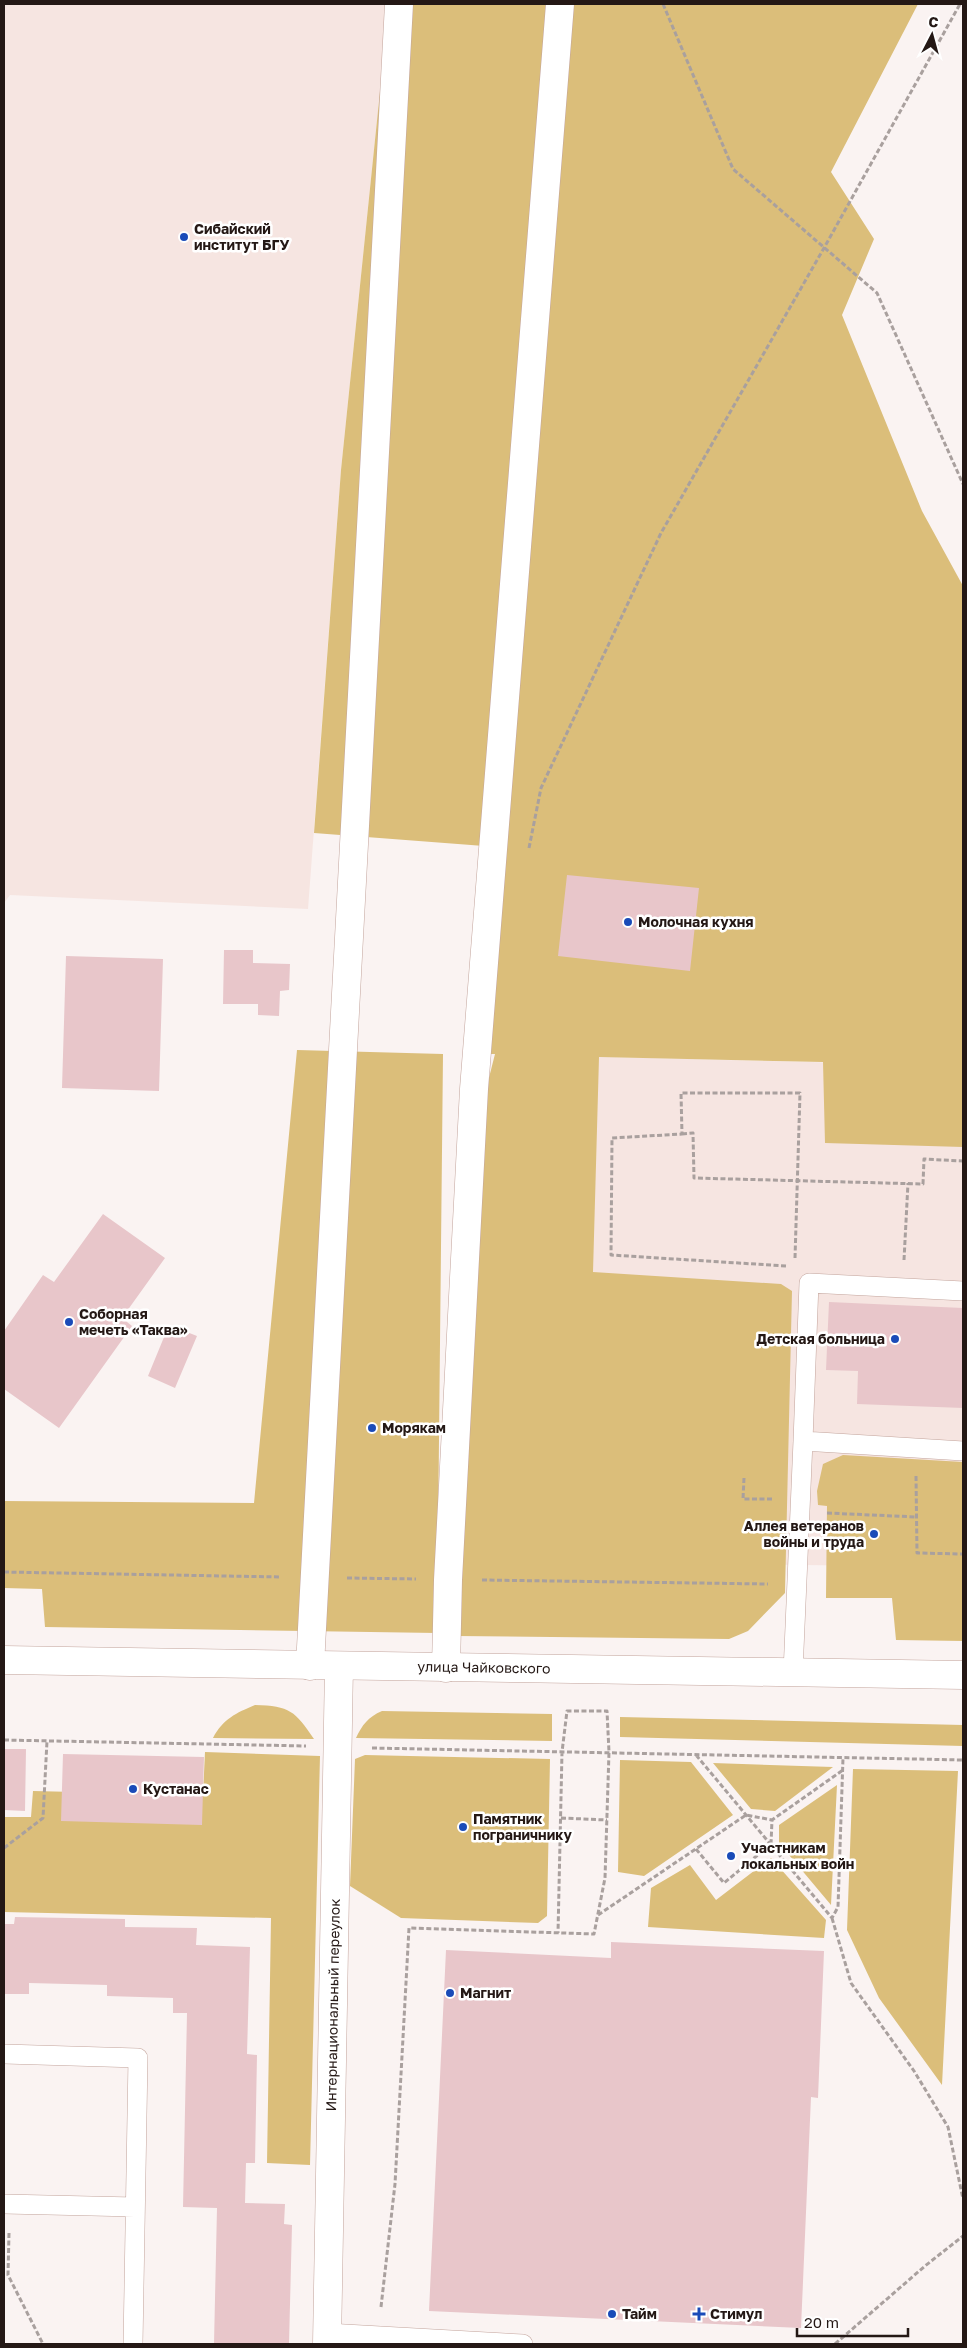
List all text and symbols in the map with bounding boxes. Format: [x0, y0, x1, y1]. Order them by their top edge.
north arrow [907, 10, 957, 60]
text: С [928, 13, 939, 31]
place label: Сибайский институт БГУ [194, 220, 290, 253]
marker: Сибайский институт БГУ [178, 231, 190, 243]
place label: Молочная кухня [638, 913, 754, 930]
marker: Молочная кухня [622, 916, 634, 928]
place label: Соборная мечеть «Таква» [79, 1305, 188, 1338]
marker: Соборная мечеть «Таква» [63, 1316, 75, 1328]
place label: Детская больница [757, 1330, 885, 1347]
marker: Детская больница [889, 1333, 901, 1345]
place label: Морякам [382, 1419, 446, 1436]
marker: Морякам [366, 1422, 378, 1434]
place label: Аллея ветеранов войны и труда [744, 1517, 864, 1550]
marker: Аллея ветеранов войны и труда [868, 1528, 880, 1540]
street label: улица Чайковского [417, 1657, 551, 1677]
place label: Кустанас [143, 1780, 209, 1797]
marker: Кустанас [127, 1783, 139, 1795]
place label: Памятник пограничнику [473, 1810, 572, 1843]
marker: Памятник пограничнику [457, 1821, 469, 1833]
place label: Участникам локальных войн [741, 1839, 854, 1872]
marker: Участникам локальных войн [725, 1850, 737, 1862]
street label: Интернациональный переулок [322, 1898, 343, 2112]
place label: Магнит [460, 1984, 511, 2001]
marker: Магнит [444, 1987, 456, 1999]
place label: Тайм [622, 2305, 657, 2322]
place label: Стимул [710, 2305, 762, 2322]
scale bar [797, 2306, 908, 2338]
marker: Стимул [692, 2307, 706, 2321]
marker: Тайм [606, 2308, 618, 2320]
text: 20 m [804, 2313, 839, 2331]

